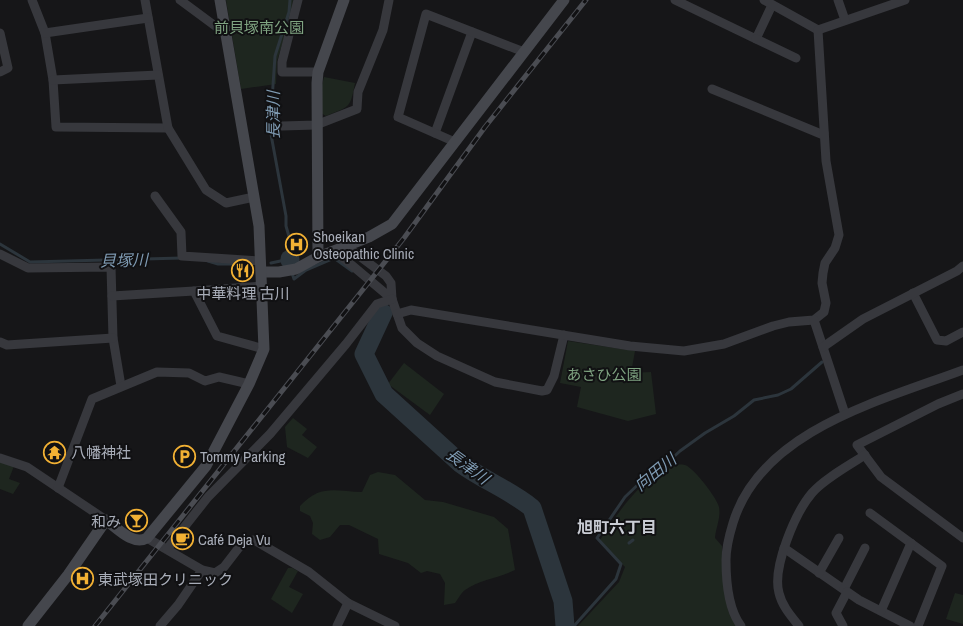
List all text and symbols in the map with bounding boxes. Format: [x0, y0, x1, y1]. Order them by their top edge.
park label: 前貝塚南公園 [214, 17, 304, 38]
water label: 長津川 [262, 89, 284, 139]
place label: Shoeikan Osteopathic Clinic [313, 226, 414, 264]
hospital icon: Shoeikan Osteopathic Clinic [285, 233, 309, 257]
water label: 貝塚川 [100, 249, 150, 271]
restaurant icon: 中華料理 古川 [231, 258, 255, 282]
place label: 中華料理 古川 [196, 283, 290, 304]
park label: あさひ公園 [566, 364, 642, 385]
temple icon: 八幡神社 [43, 440, 67, 464]
place label: 八幡神社 [71, 442, 131, 463]
water label: 長津川 [442, 443, 495, 490]
parking icon: Tommy Parking [172, 444, 196, 468]
place label: Tommy Parking [200, 446, 286, 467]
water label: 向田川 [629, 447, 682, 496]
bar icon: 和み [125, 509, 149, 533]
place label: 和み [91, 511, 121, 532]
district label: 旭町六丁目 [577, 516, 657, 538]
cafe icon: Café Deja Vu [170, 527, 194, 551]
place label: Café Deja Vu [198, 529, 271, 550]
hospital icon: 東武塚田クリニック [70, 567, 94, 591]
place label: 東武塚田クリニック [98, 569, 233, 590]

